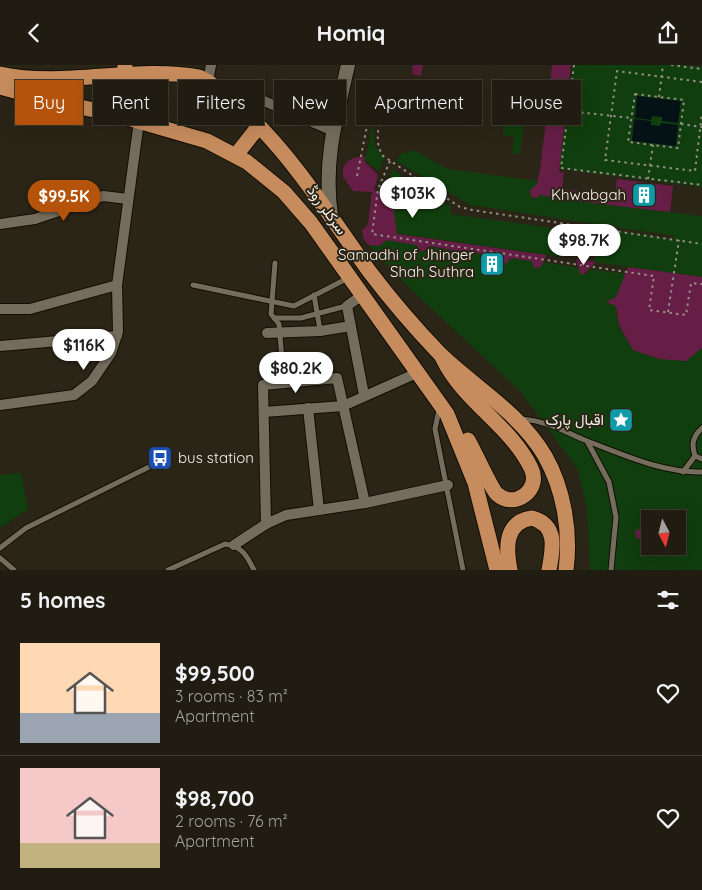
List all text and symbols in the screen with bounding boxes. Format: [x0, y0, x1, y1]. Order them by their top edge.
icon: back [20, 19, 48, 47]
text: Homiq [317, 19, 385, 47]
icon: share [654, 19, 682, 47]
chip: Buy [15, 80, 83, 125]
chip: Rent [93, 80, 168, 125]
chip: Filters [178, 80, 264, 125]
chip: New [274, 80, 346, 125]
chip: Apartment [356, 80, 482, 125]
chip: House [492, 80, 581, 125]
pin: $103K [378, 177, 448, 219]
pin: $99.5K [23, 179, 105, 222]
street label: سرکلر روڈ [303, 181, 352, 238]
building icon: Khwabgah [631, 182, 657, 208]
text: $103K [391, 183, 435, 203]
place label: Khwabgah [551, 185, 626, 204]
text: $99.5K [39, 186, 89, 206]
pin: $98.7K [543, 223, 625, 266]
text: $98.7K [559, 230, 609, 250]
place label: Samadhi of Jhinger Shah Suthra [338, 245, 474, 281]
building icon: Samadhi of Jhinger Shah Suthra [479, 251, 505, 277]
pin: $116K [49, 329, 119, 371]
text: $116K [63, 335, 105, 355]
pin: $80.2K [255, 351, 337, 394]
text: $80.2K [270, 358, 322, 378]
place icon: اقبال پارک [608, 407, 634, 433]
place label: اقبال پارک [545, 410, 604, 430]
bus stop icon: bus station [147, 445, 173, 471]
place label: bus station [178, 448, 254, 467]
north arrow [641, 510, 686, 555]
map controls [641, 510, 686, 555]
icon: filters [654, 586, 682, 614]
text: 5 homes [20, 587, 105, 613]
text: $99,500 [175, 660, 255, 686]
icon: home [60, 663, 120, 723]
icon: heart [654, 679, 682, 707]
text: 3 rooms · 83 m² [175, 686, 288, 706]
text: Apartment [175, 706, 255, 726]
text: $98,700 [175, 785, 254, 811]
icon: home [60, 788, 120, 848]
icon: heart [654, 804, 682, 832]
text: 2 rooms · 76 m² [175, 811, 288, 831]
text: Apartment [175, 831, 255, 851]

